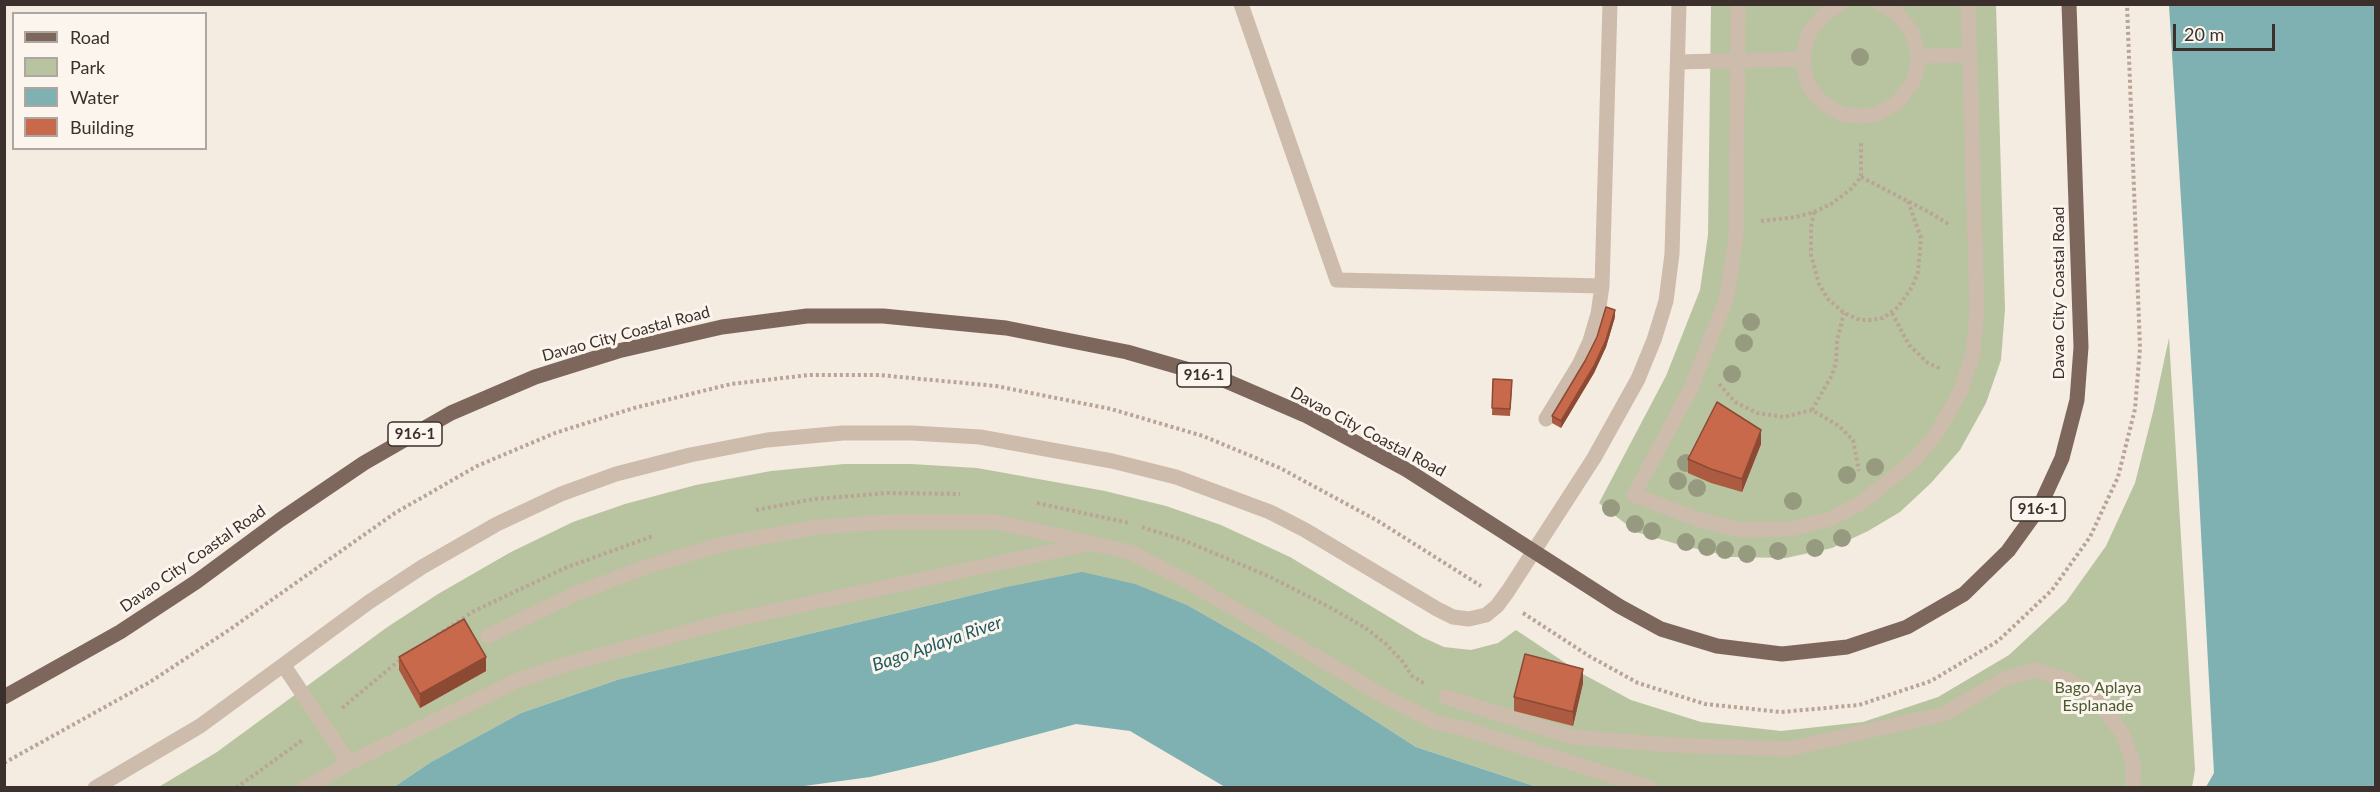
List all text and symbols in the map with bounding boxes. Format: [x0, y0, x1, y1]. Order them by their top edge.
legend [12, 12, 207, 150]
scale bar [2176, 12, 2278, 50]
text: 20 m [2184, 23, 2224, 45]
text: Road [70, 26, 110, 48]
text: Park [70, 56, 105, 78]
text: Water [70, 86, 119, 108]
text: Building [70, 116, 134, 138]
street label: Davao City Coastal Road [2049, 206, 2069, 380]
street label: Davao City Coastal Road [540, 302, 712, 366]
road number: 916-1 [1177, 363, 1231, 387]
street label: Davao City Coastal Road [1287, 383, 1449, 481]
road number: 916-1 [388, 422, 442, 446]
road number: 916-1 [2011, 497, 2065, 521]
street label: Davao City Coastal Road [117, 501, 269, 617]
water label: Bago Aplaya River [869, 612, 1005, 676]
park label: Bago Aplaya Esplanade [2055, 678, 2141, 716]

